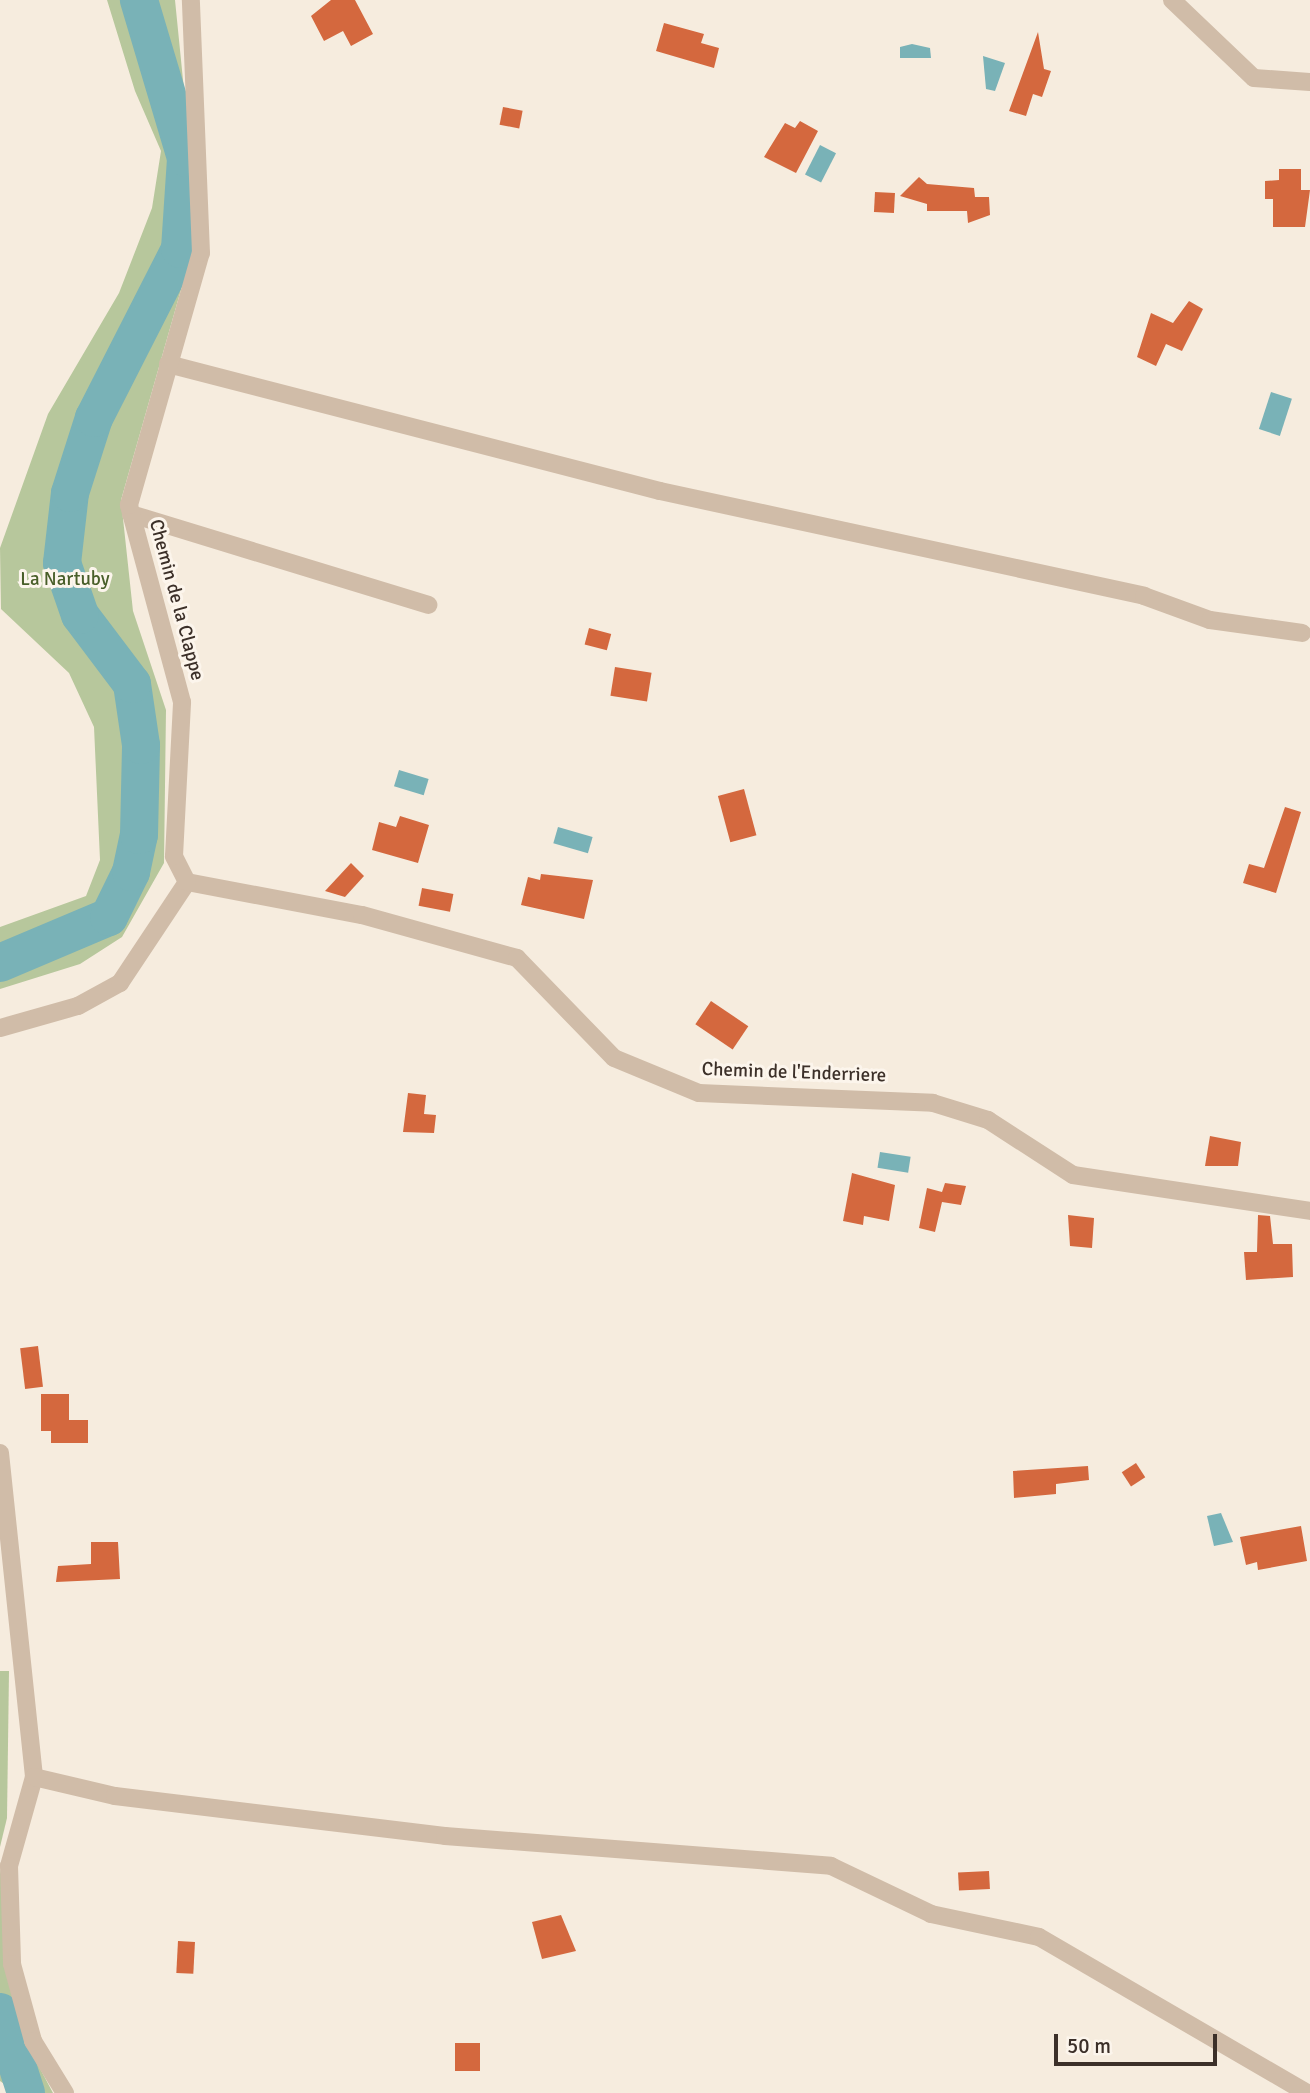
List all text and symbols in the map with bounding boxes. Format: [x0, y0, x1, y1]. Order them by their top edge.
street label: Chemin de la Clappe [144, 517, 208, 683]
park label: La Nartuby [20, 569, 110, 591]
street label: Chemin de l'Enderriere [701, 1058, 887, 1088]
scale bar [1058, 2020, 1221, 2064]
text: 50 m [1067, 2033, 1111, 2059]

